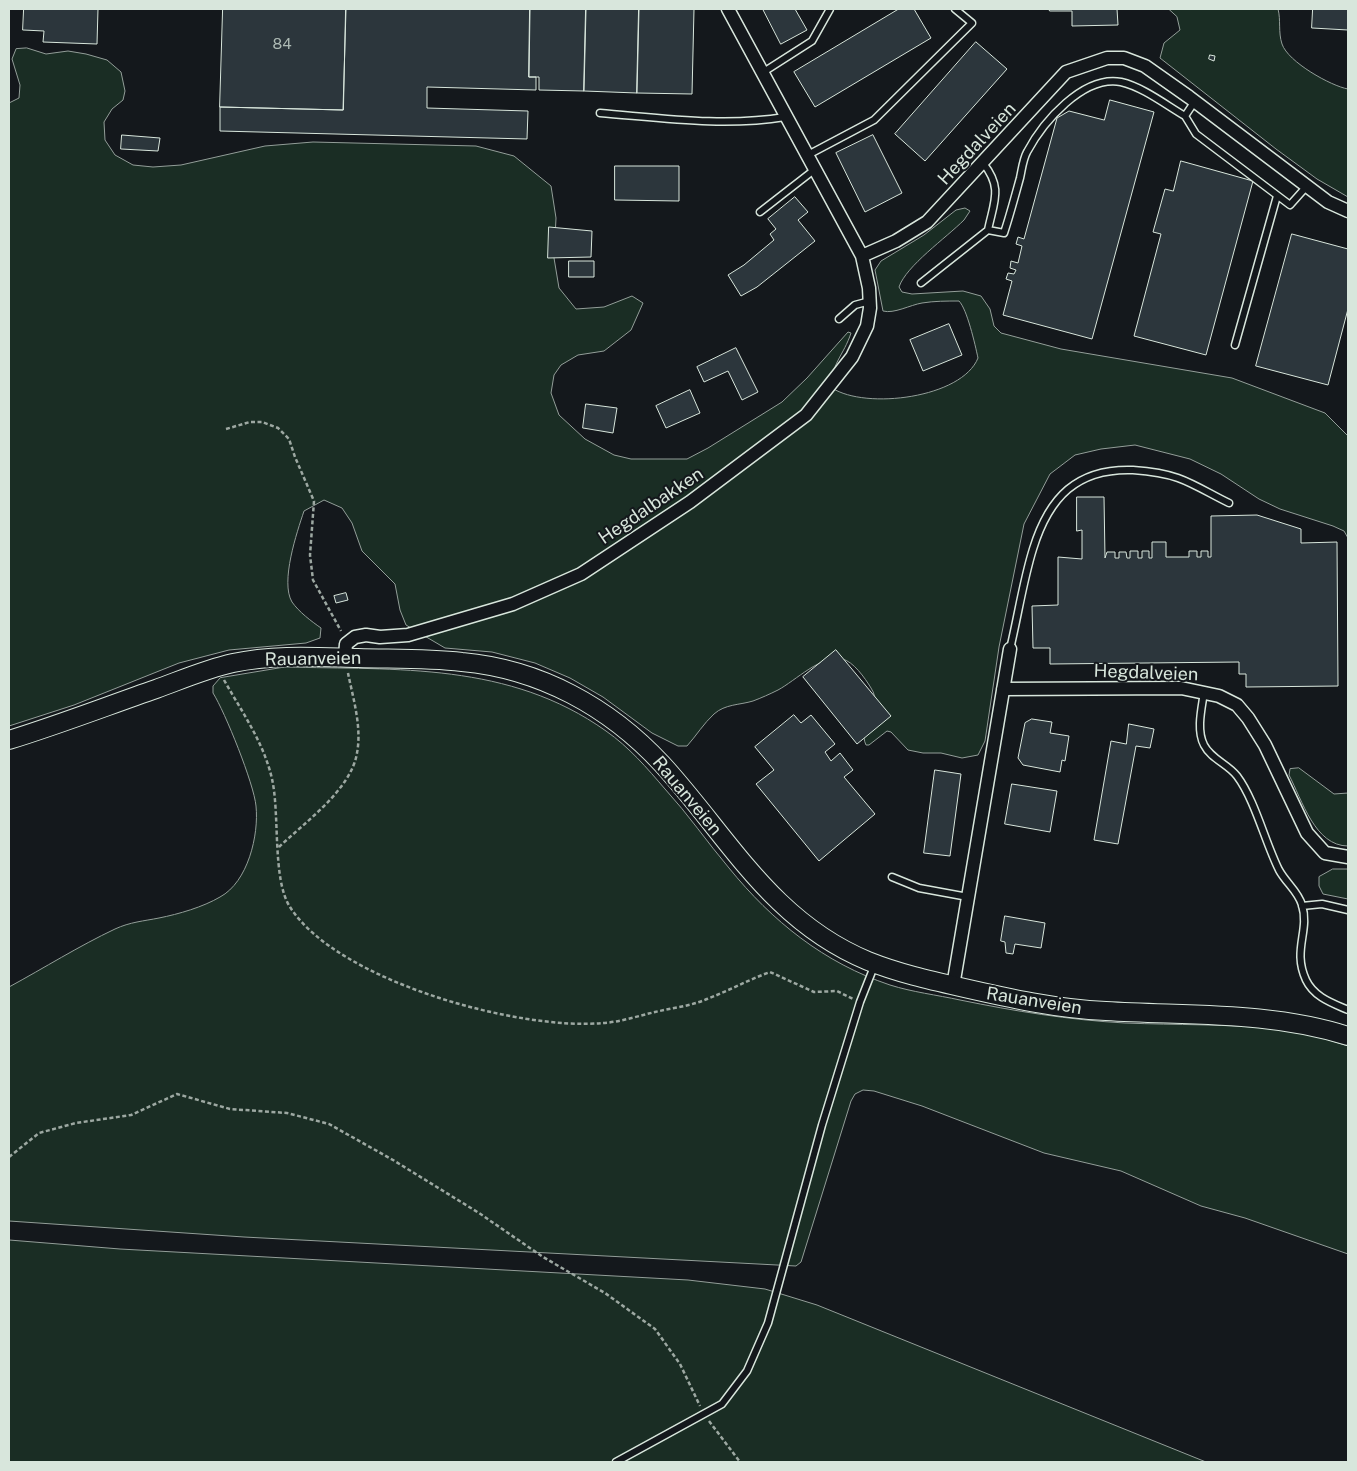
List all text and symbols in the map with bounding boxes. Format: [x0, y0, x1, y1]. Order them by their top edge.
house number: 84 [272, 35, 292, 53]
street label: Hegdalveien [933, 98, 1021, 190]
street label: Hegdalbakken [595, 463, 707, 549]
street label: Rauanveien [265, 647, 361, 671]
street label: Hegdalveien [1093, 660, 1199, 686]
street label: Rauanveien [648, 752, 726, 840]
street label: Rauanveien [985, 983, 1083, 1019]

